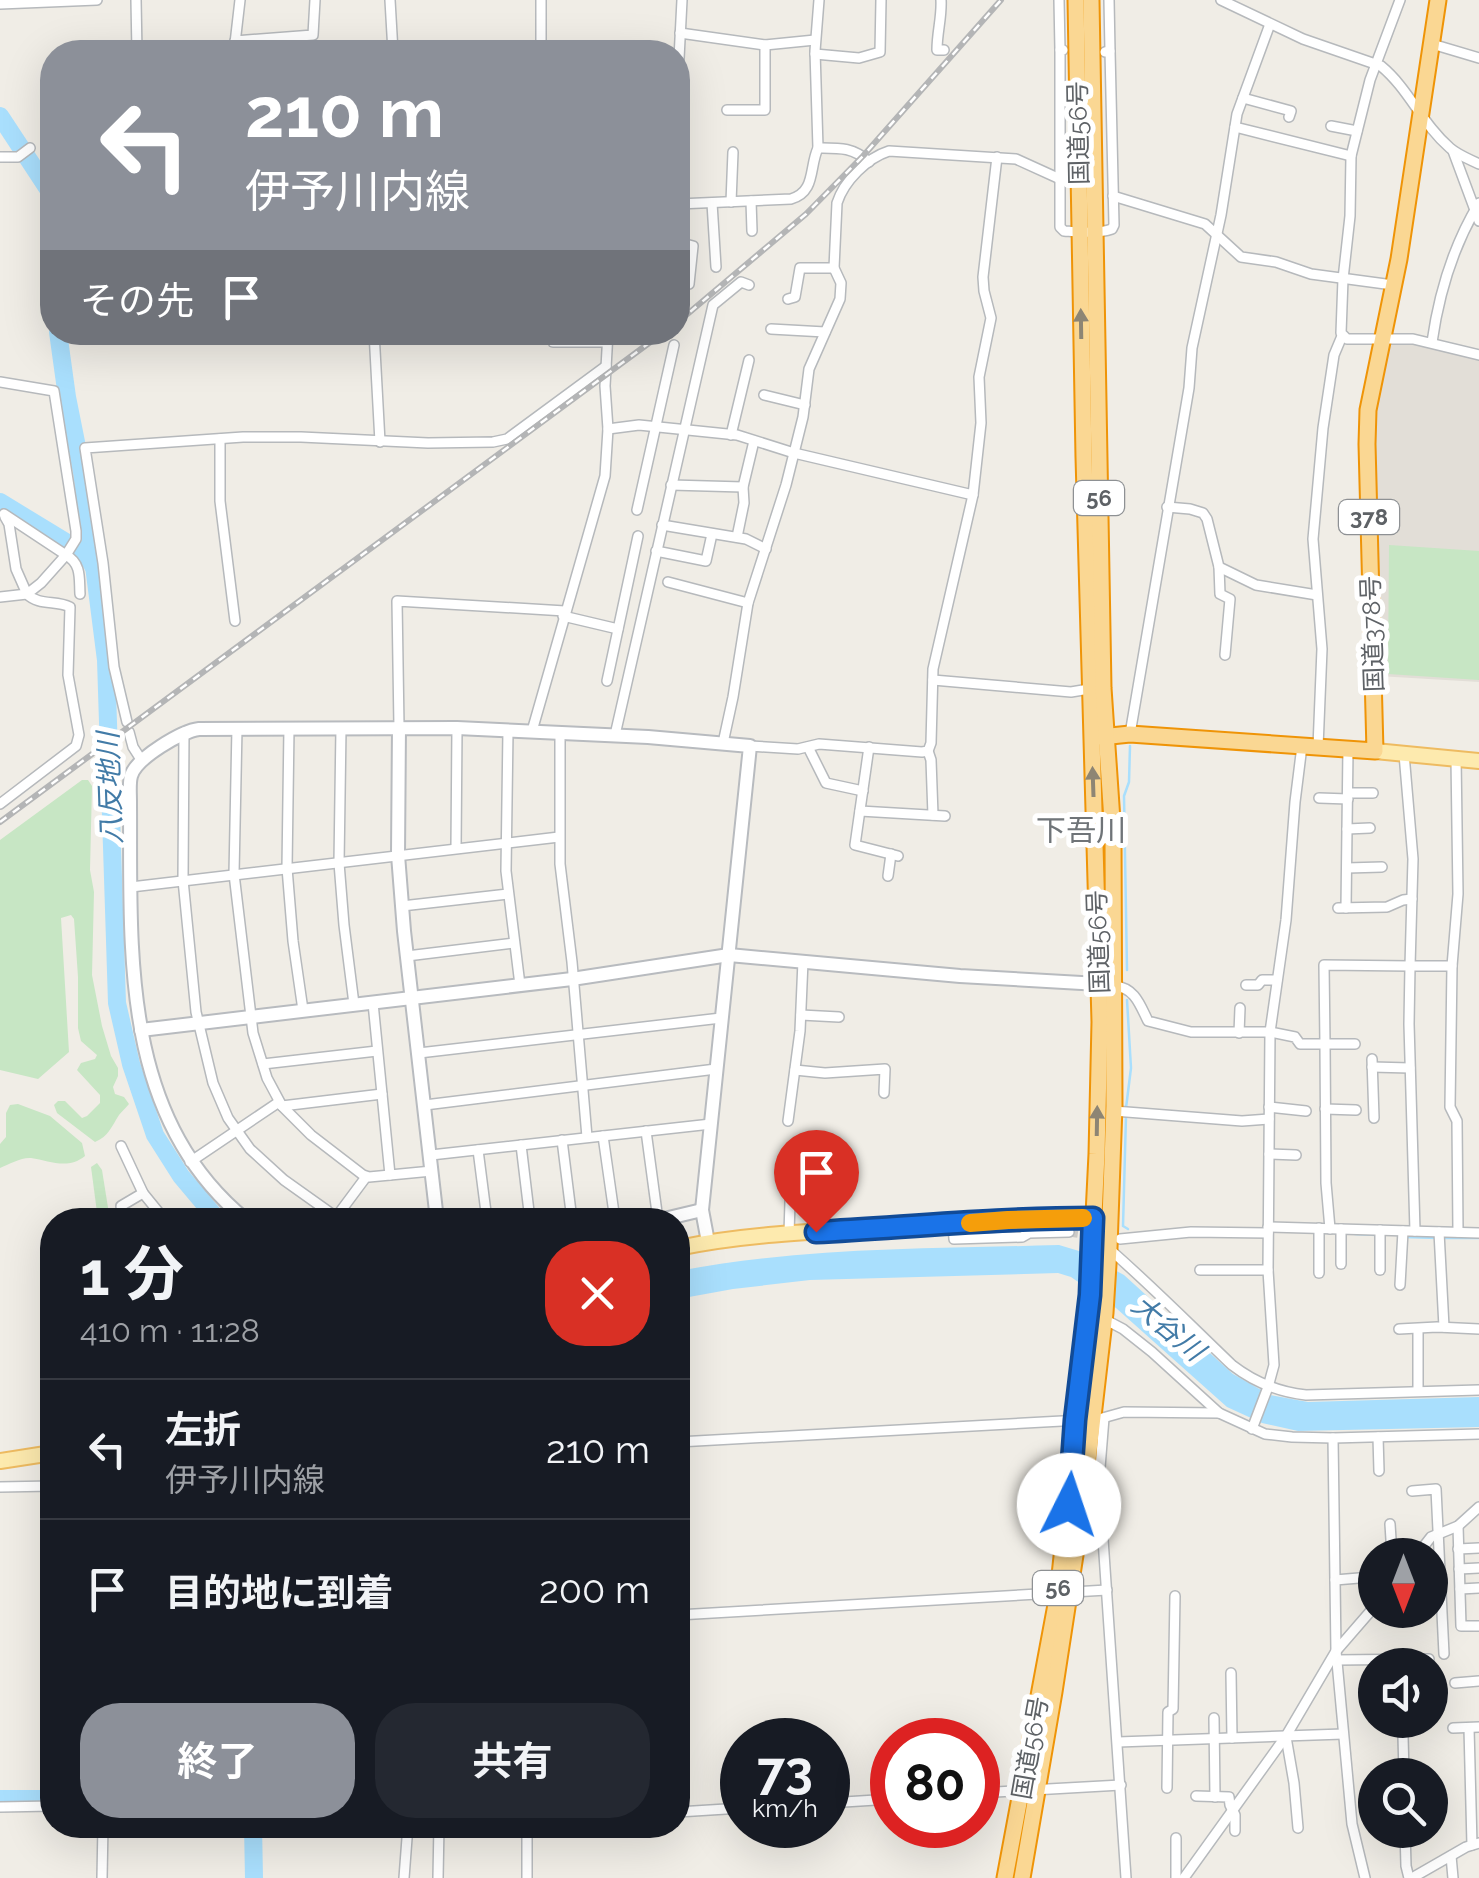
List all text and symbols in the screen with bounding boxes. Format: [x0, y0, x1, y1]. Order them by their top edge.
text: 210 m [245, 71, 444, 153]
icon: left [80, 80, 210, 210]
street label: 国道56号 [1062, 81, 1094, 185]
text: 伊予川内線 [245, 165, 470, 218]
icon: arrive [214, 270, 269, 325]
text: その先 [80, 278, 194, 323]
one-way arrow [1073, 308, 1089, 340]
road number: 56 [1074, 481, 1124, 515]
road number: 378 [1339, 500, 1399, 534]
street label: 国道378号 [1355, 575, 1389, 693]
water label: 八反地川 [91, 728, 128, 845]
one-way arrow [1085, 765, 1101, 797]
district label: 下吾川 [1036, 813, 1126, 848]
street label: 国道56号 [1081, 890, 1115, 994]
one-way arrow [1089, 1105, 1105, 1137]
pin [774, 1130, 859, 1233]
icon: arrive [789, 1145, 844, 1200]
text: 1 分 [80, 1239, 184, 1309]
button: close [545, 1241, 650, 1346]
water label: 大谷川 [1125, 1288, 1213, 1370]
text: 410 m · 11:28 [80, 1312, 260, 1349]
text: 左折 [165, 1407, 241, 1452]
icon: left [80, 1422, 135, 1477]
text: 210 m [546, 1427, 650, 1472]
position arrow [1017, 1453, 1121, 1557]
text: 伊予川内線 [165, 1461, 325, 1498]
north arrow [1358, 1538, 1448, 1628]
map controls [1358, 1538, 1448, 1848]
icon: arrive [80, 1562, 135, 1617]
text: 200 m [539, 1567, 650, 1612]
text: 目的地に到着 [165, 1570, 393, 1615]
road number: 56 [1033, 1571, 1083, 1605]
button: sound [1358, 1648, 1448, 1738]
street label: 国道56号 [1006, 1694, 1054, 1802]
button: 終了 [80, 1703, 355, 1818]
button: 共有 [375, 1703, 650, 1818]
speed limit sign: 80 [870, 1718, 1000, 1848]
text: 73 [757, 1741, 813, 1800]
button: search [1358, 1758, 1448, 1848]
text: km/h [752, 1793, 818, 1823]

